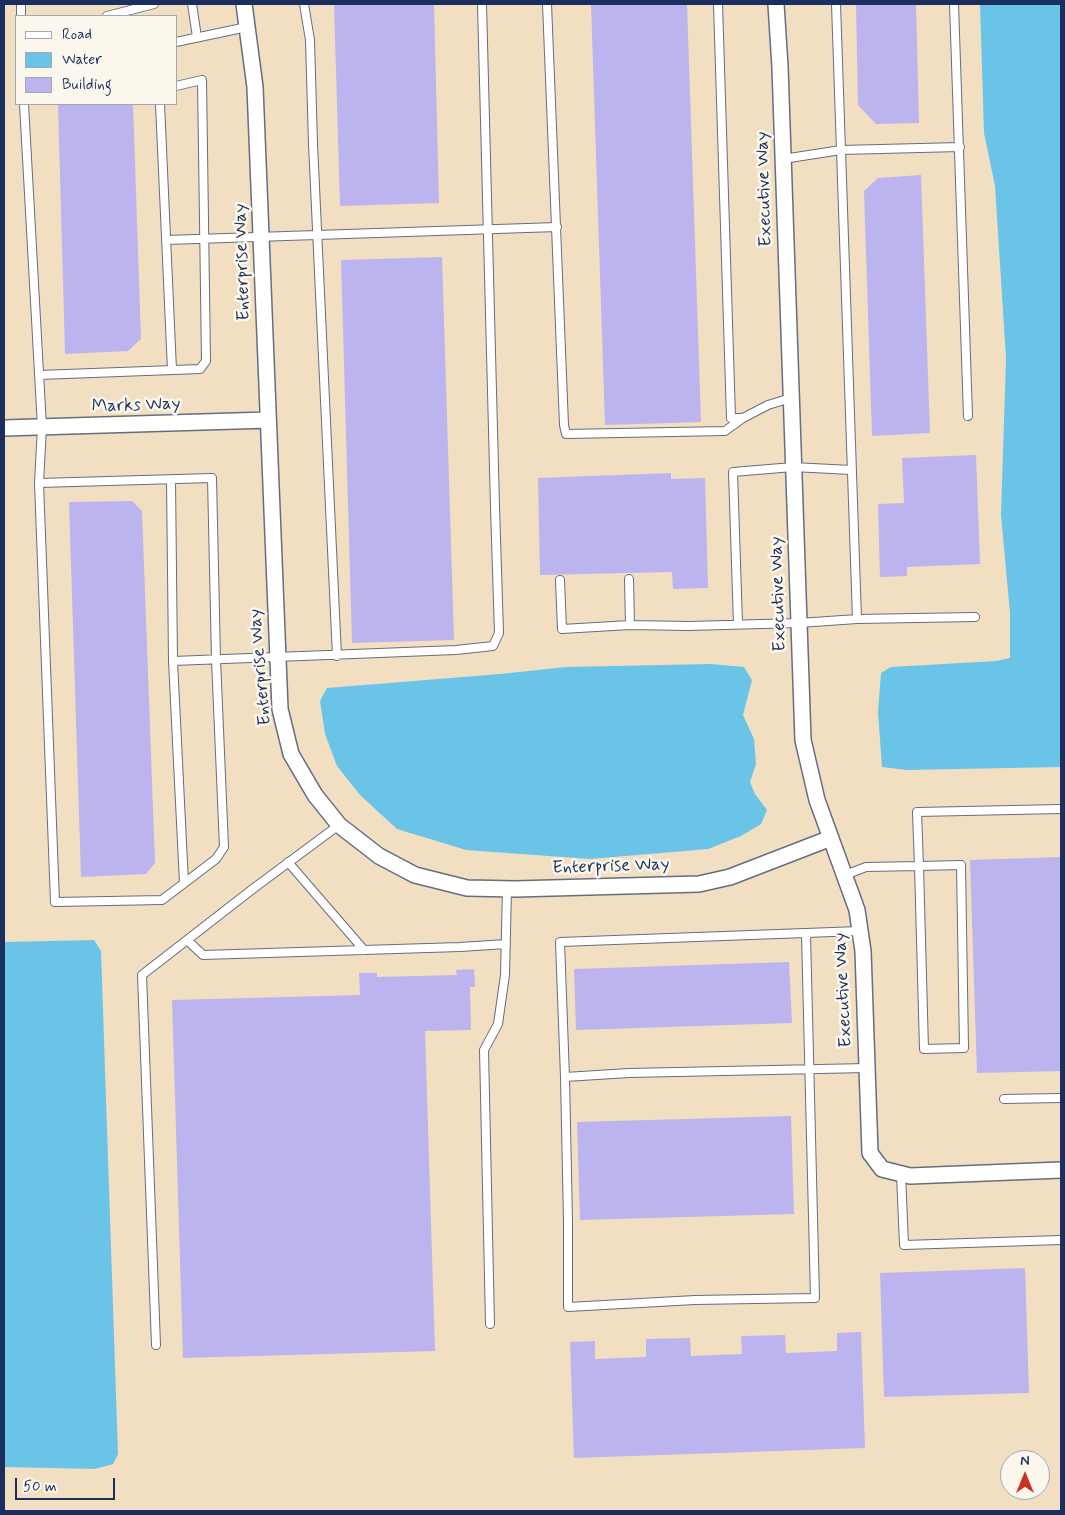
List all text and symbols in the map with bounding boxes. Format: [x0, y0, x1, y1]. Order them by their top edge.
legend [15, 15, 178, 105]
text: Road [62, 25, 92, 45]
text: Water [62, 50, 102, 70]
text: Building [62, 75, 112, 95]
street label: Executive Way [752, 131, 778, 247]
street label: Enterprise Way [230, 203, 256, 321]
street label: Marks Way [91, 394, 181, 418]
street label: Executive Way [766, 536, 792, 652]
street label: Enterprise Way [245, 608, 277, 726]
street label: Enterprise Way [552, 854, 670, 880]
street label: Executive Way [830, 932, 858, 1048]
north arrow [1000, 1450, 1050, 1500]
text: N [1020, 1452, 1030, 1470]
scale bar [18, 1468, 118, 1500]
text: 50 m [23, 1477, 57, 1497]

